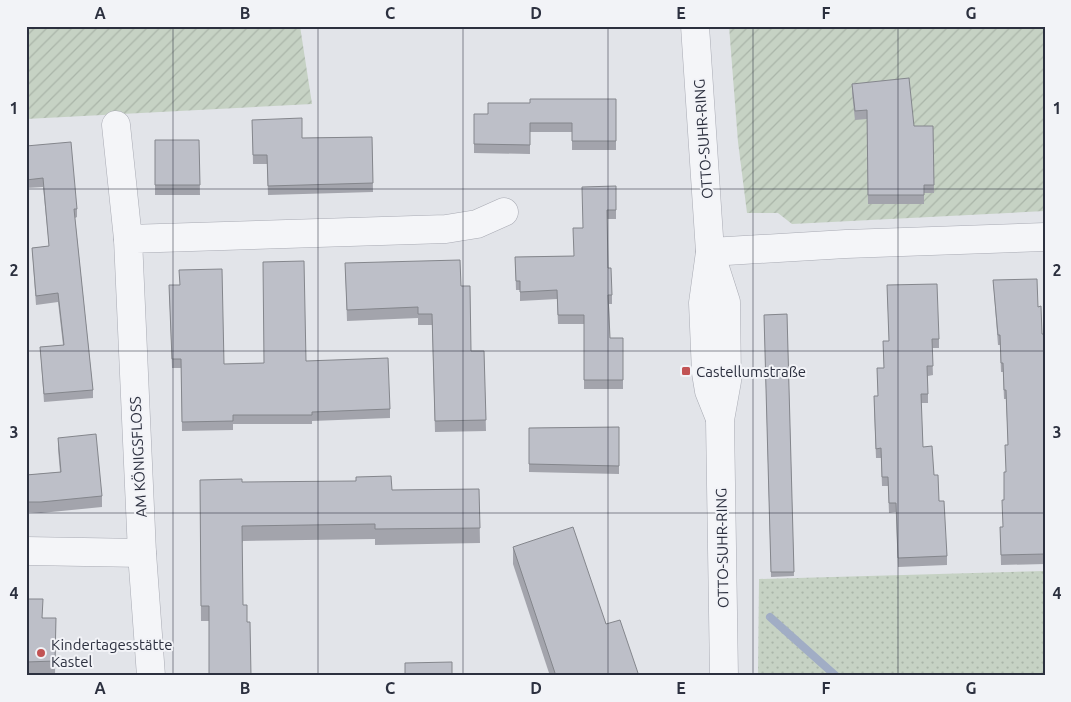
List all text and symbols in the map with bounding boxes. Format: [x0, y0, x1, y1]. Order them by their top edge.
text: A [94, 4, 106, 22]
text: B [240, 4, 250, 22]
text: C [385, 4, 395, 22]
text: D [530, 4, 542, 22]
text: E [676, 4, 686, 22]
text: F [822, 4, 831, 22]
text: G [965, 4, 977, 22]
street label: OTTO-SUHR-RING [690, 78, 716, 200]
text: 1 [9, 99, 19, 117]
text: 1 [1052, 99, 1062, 117]
text: 2 [9, 261, 19, 279]
text: 2 [1052, 261, 1062, 279]
place label: Castellumstraße [696, 363, 806, 380]
marker: Castellumstraße [680, 365, 692, 377]
street label: AM KÖNIGSFLOSS [126, 396, 150, 518]
text: 3 [9, 423, 19, 441]
text: 3 [1052, 423, 1062, 441]
street label: OTTO-SUHR-RING [712, 488, 732, 608]
text: 4 [9, 584, 19, 602]
text: 4 [1052, 584, 1062, 602]
place label: Kindertagesstätte Kastel [51, 636, 173, 670]
marker: Kindertagesstätte Kastel [35, 647, 47, 659]
text: A [94, 679, 106, 697]
text: B [240, 679, 250, 697]
text: C [385, 679, 395, 697]
text: D [530, 679, 542, 697]
text: E [676, 679, 686, 697]
text: F [822, 679, 831, 697]
text: G [965, 679, 977, 697]

